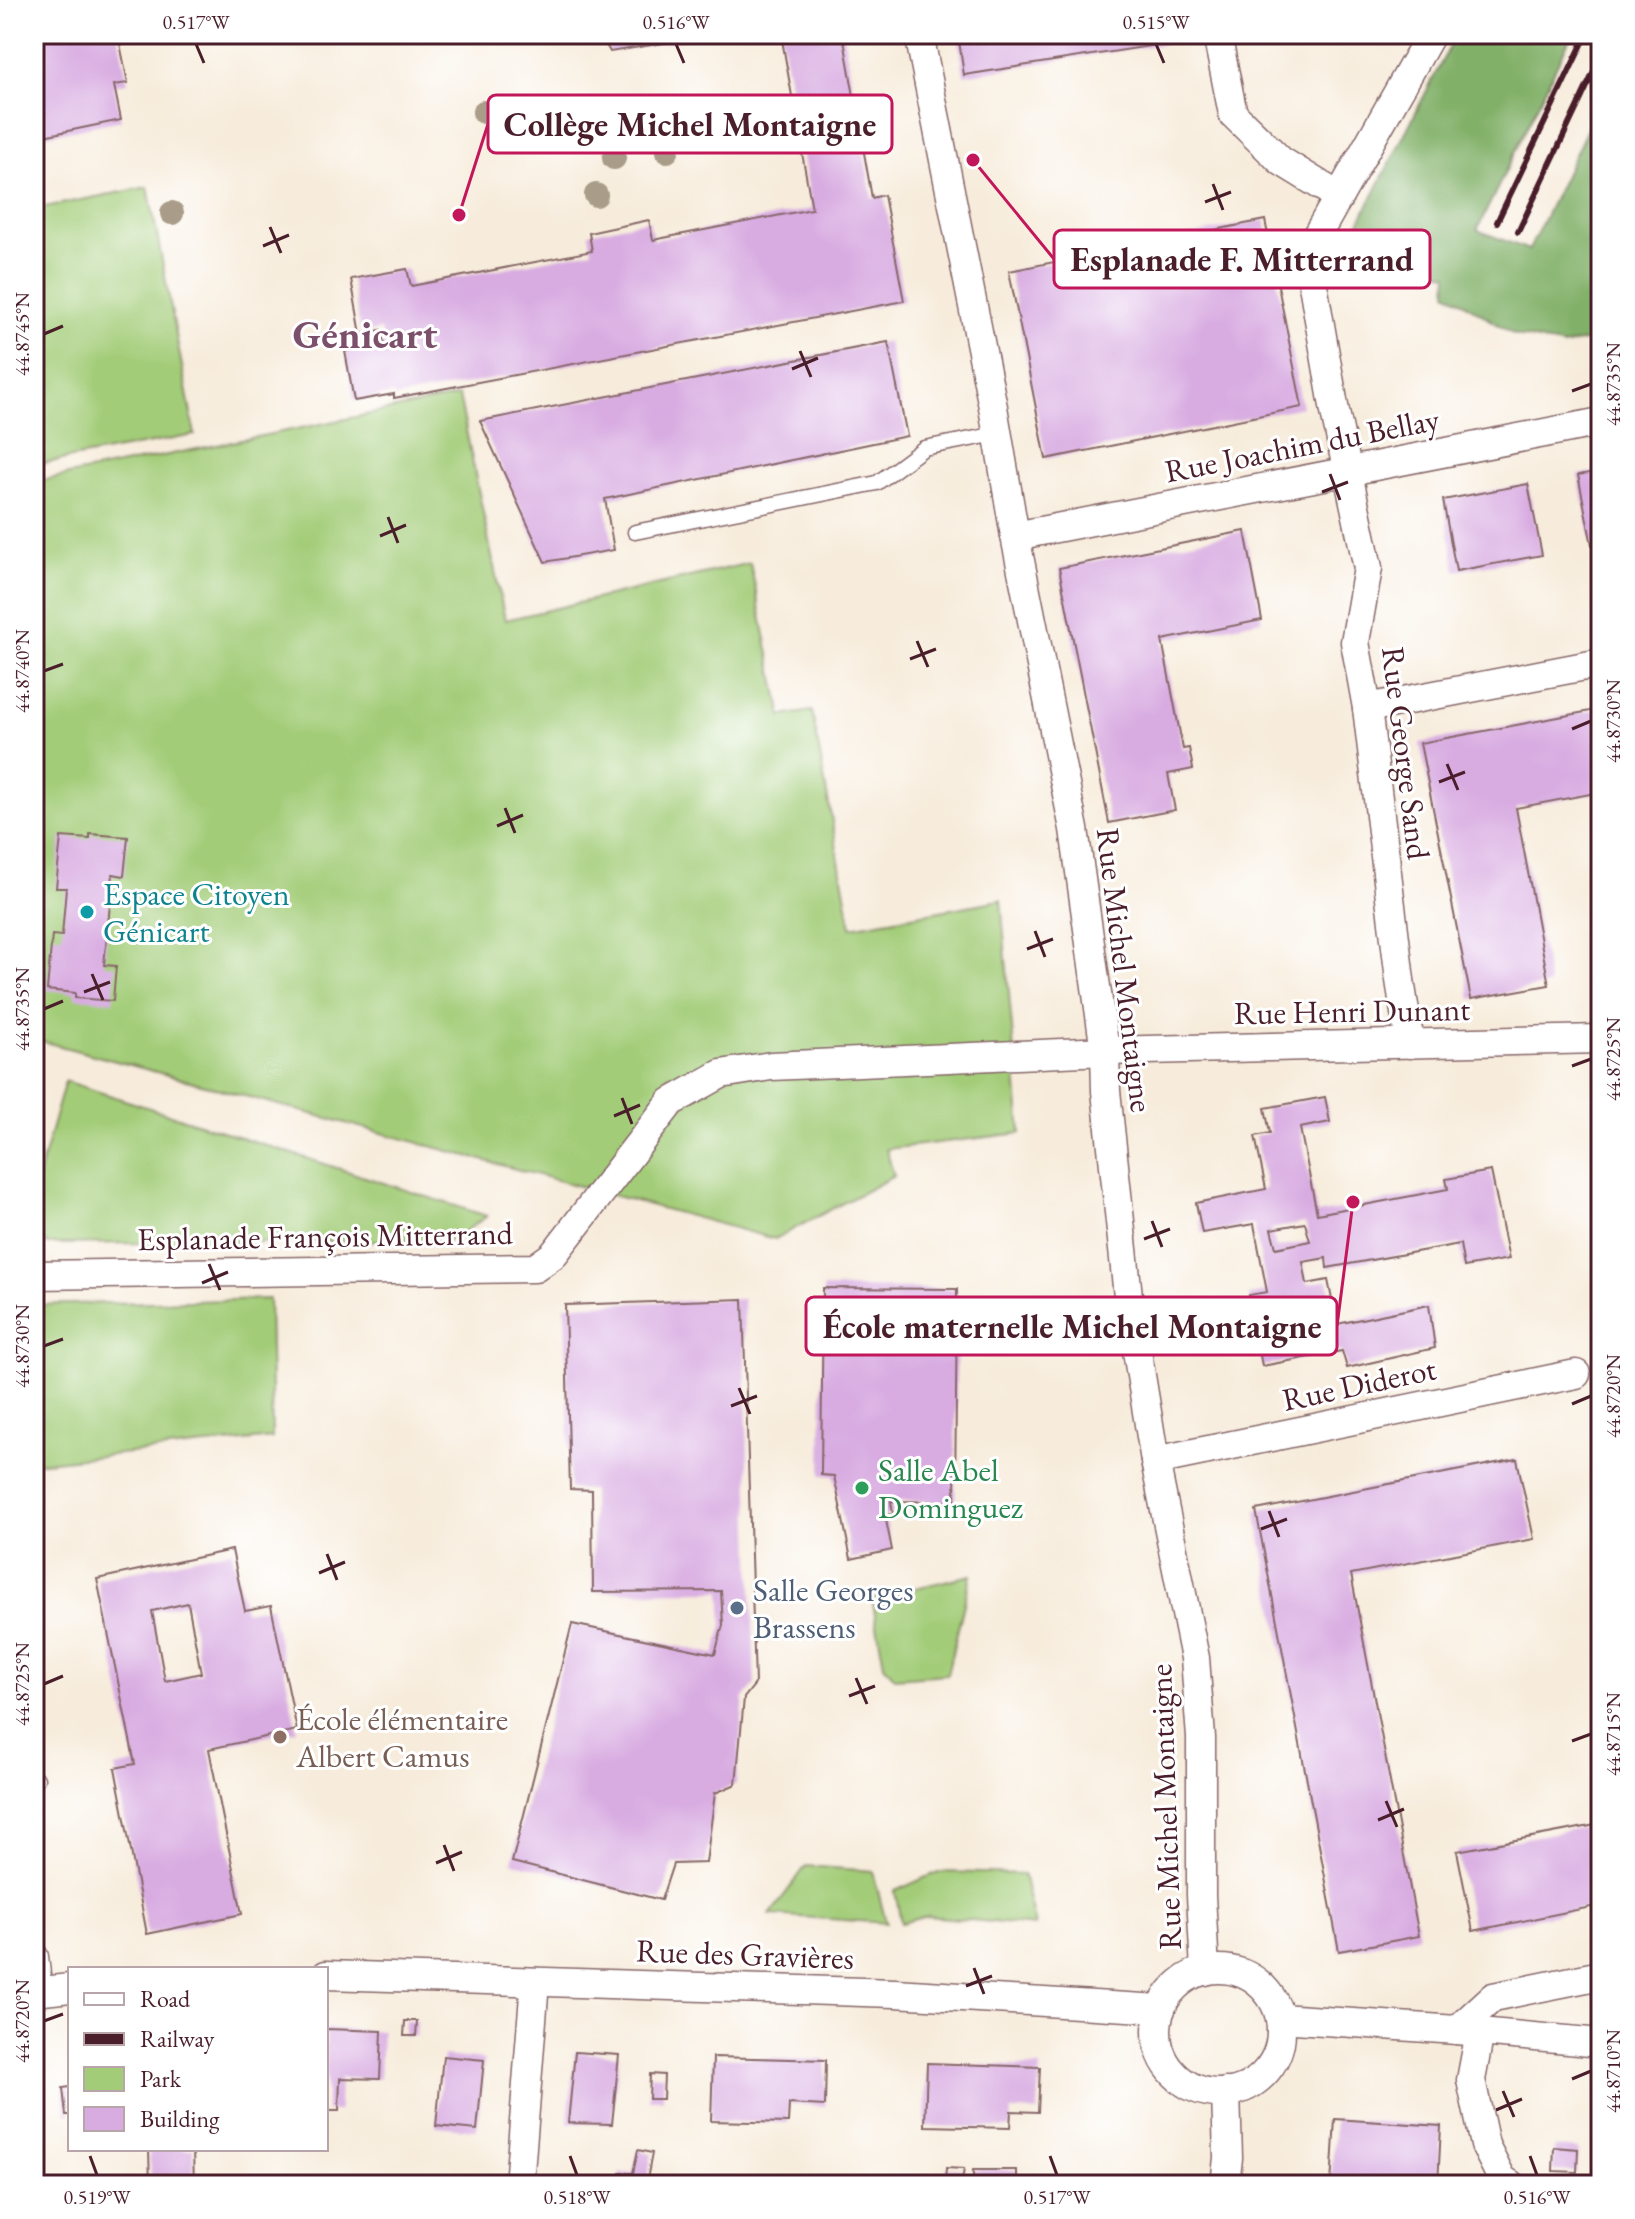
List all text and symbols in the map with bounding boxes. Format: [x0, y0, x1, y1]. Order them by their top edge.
text: 0.517°W [162, 9, 230, 35]
text: 0.516°W [642, 9, 710, 35]
text: 0.515°W [1122, 9, 1190, 35]
callout: Collège Michel Montaigne [488, 95, 892, 153]
text: Collège Michel Montaigne [504, 102, 876, 146]
callout: Esplanade F. Mitterrand [1054, 230, 1430, 288]
text: Esplanade F. Mitterrand [1070, 237, 1414, 281]
text: 44.8745°N [9, 292, 35, 376]
district label: Génicart [293, 308, 437, 360]
text: 44.8735°N [1600, 342, 1626, 426]
street label: Rue Joachim du Bellay [1161, 398, 1444, 492]
text: 44.8740°N [9, 629, 35, 713]
street label: Rue George Sand [1372, 644, 1440, 863]
text: 44.8730°N [1600, 679, 1626, 763]
street label: Rue Michel Montaigne [1087, 825, 1163, 1115]
place label: Espace Citoyen Génicart [103, 873, 290, 952]
marker: Espace Citoyen Génicart [78, 903, 96, 921]
text: 44.8735°N [9, 967, 35, 1051]
street label: Rue Henri Dunant [1233, 988, 1471, 1034]
text: 44.8725°N [1600, 1017, 1626, 1101]
street label: Esplanade François Mitterrand [137, 1212, 514, 1260]
callout: École maternelle Michel Montaigne [806, 1297, 1337, 1355]
text: 44.8730°N [9, 1304, 35, 1388]
text: École maternelle Michel Montaigne [822, 1304, 1322, 1348]
street label: Rue Diderot [1278, 1347, 1440, 1421]
text: 44.8720°N [1600, 1354, 1626, 1438]
place label: Salle Abel Dominguez [878, 1449, 1023, 1528]
marker: Salle Abel Dominguez [853, 1479, 871, 1497]
place label: Salle Georges Brassens [753, 1569, 914, 1648]
marker: Salle Georges Brassens [728, 1599, 746, 1617]
text: 44.8725°N [9, 1642, 35, 1726]
street label: Rue Michel Montaigne [1139, 1663, 1191, 1951]
text: 44.8715°N [1600, 1692, 1626, 1776]
place label: École élémentaire Albert Camus [295, 1698, 508, 1777]
marker: École élémentaire Albert Camus [271, 1728, 289, 1746]
street label: Rue des Gravières [635, 1929, 855, 1979]
legend [68, 1967, 328, 2151]
text: 44.8720°N [9, 1979, 35, 2063]
text: Road [140, 1983, 191, 2014]
text: Railway [140, 2023, 215, 2054]
text: 44.8710°N [1600, 2029, 1626, 2113]
text: Park [140, 2063, 182, 2094]
text: Building [140, 2103, 220, 2134]
text: 0.519°W [63, 2184, 131, 2210]
text: 0.518°W [543, 2184, 611, 2210]
text: 0.517°W [1023, 2184, 1091, 2210]
text: 0.516°W [1503, 2184, 1571, 2210]

